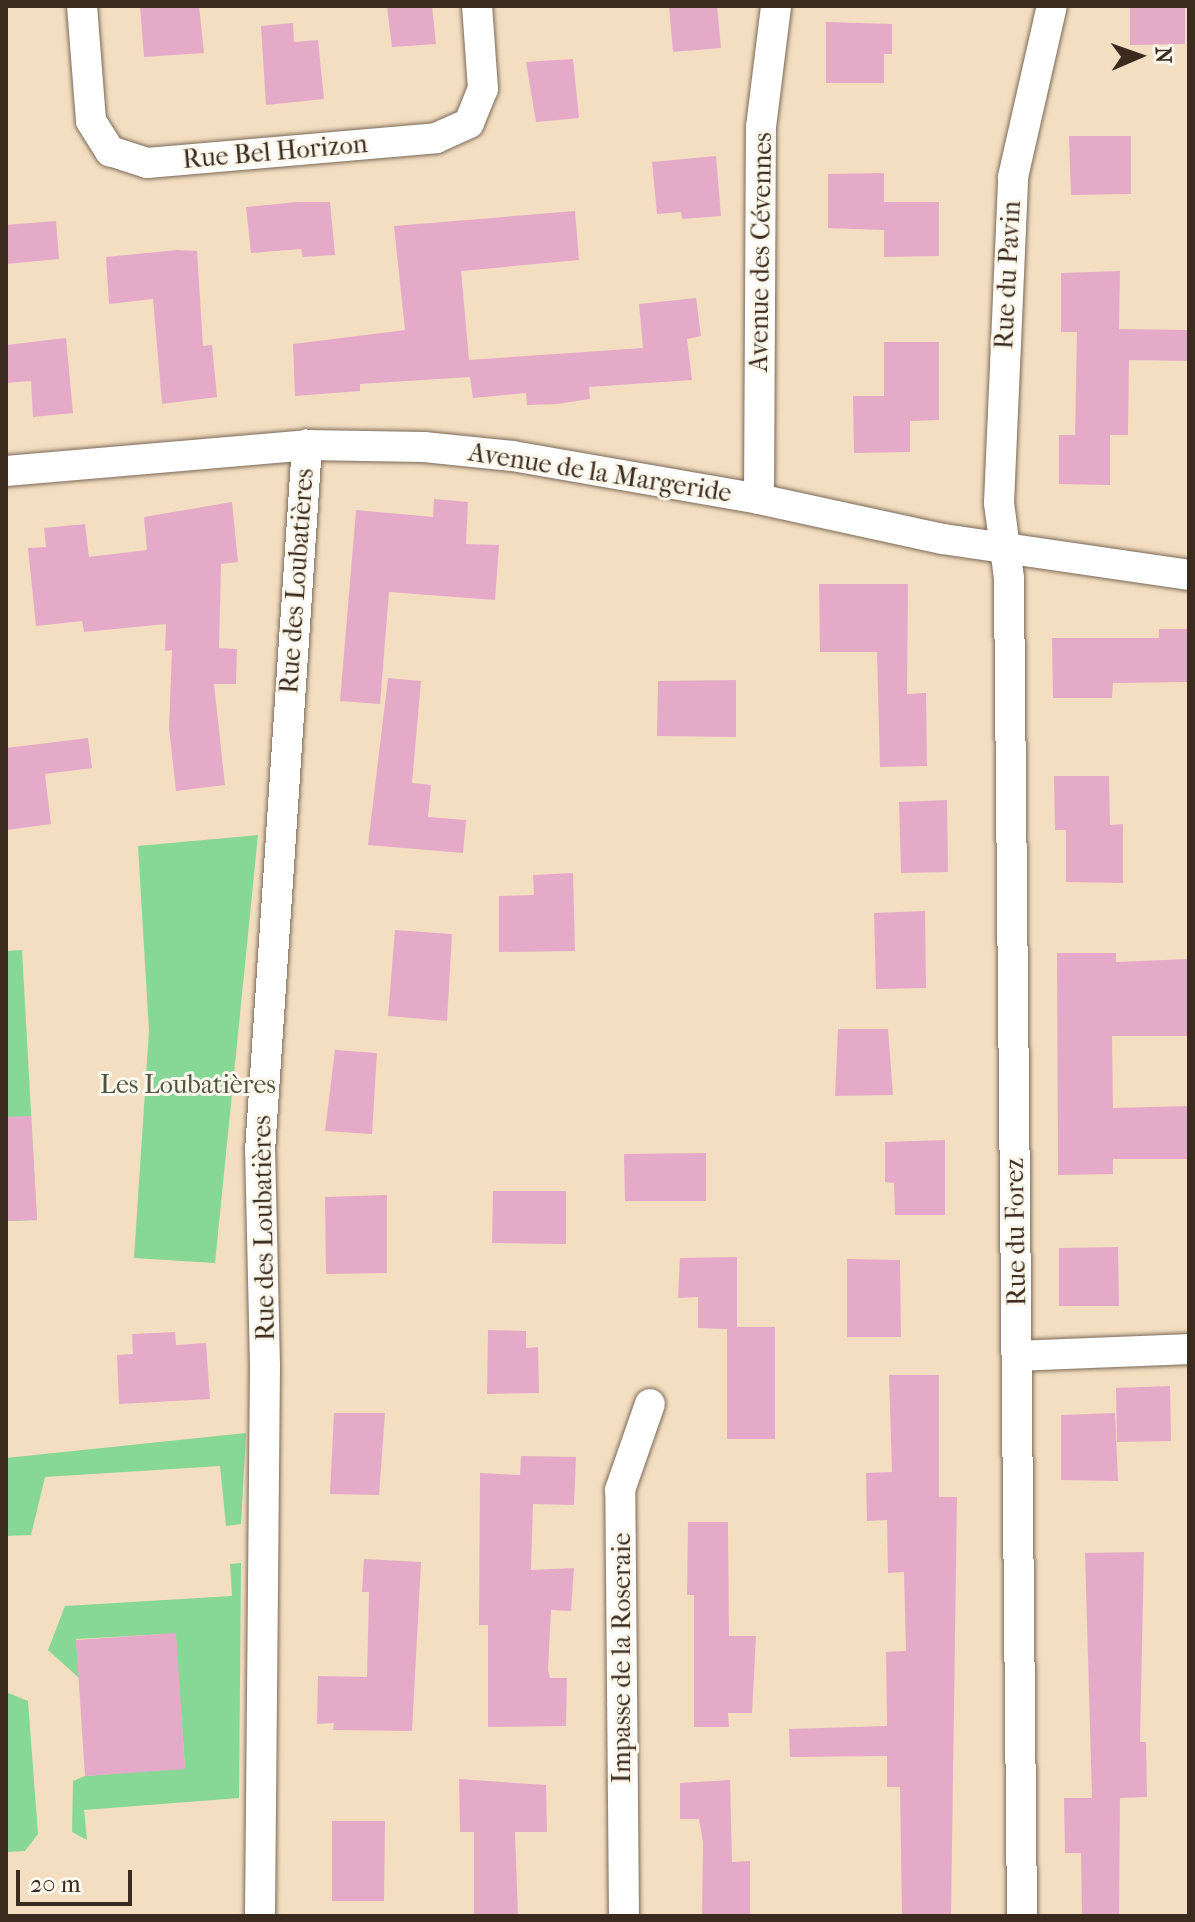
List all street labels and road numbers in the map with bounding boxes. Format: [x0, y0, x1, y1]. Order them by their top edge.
street label: Rue Bel Horizon [181, 128, 369, 176]
street label: Avenue des Cévennes [743, 132, 779, 372]
street label: Rue du Pavin [989, 200, 1027, 350]
street label: Avenue de la Margeride [466, 437, 734, 509]
street label: Rue des Loubatières [274, 467, 320, 695]
street label: Rue des Loubatières [246, 1115, 282, 1341]
street label: Rue du Forez [999, 1158, 1033, 1306]
street label: Impasse de la Roseraie [606, 1533, 638, 1783]

